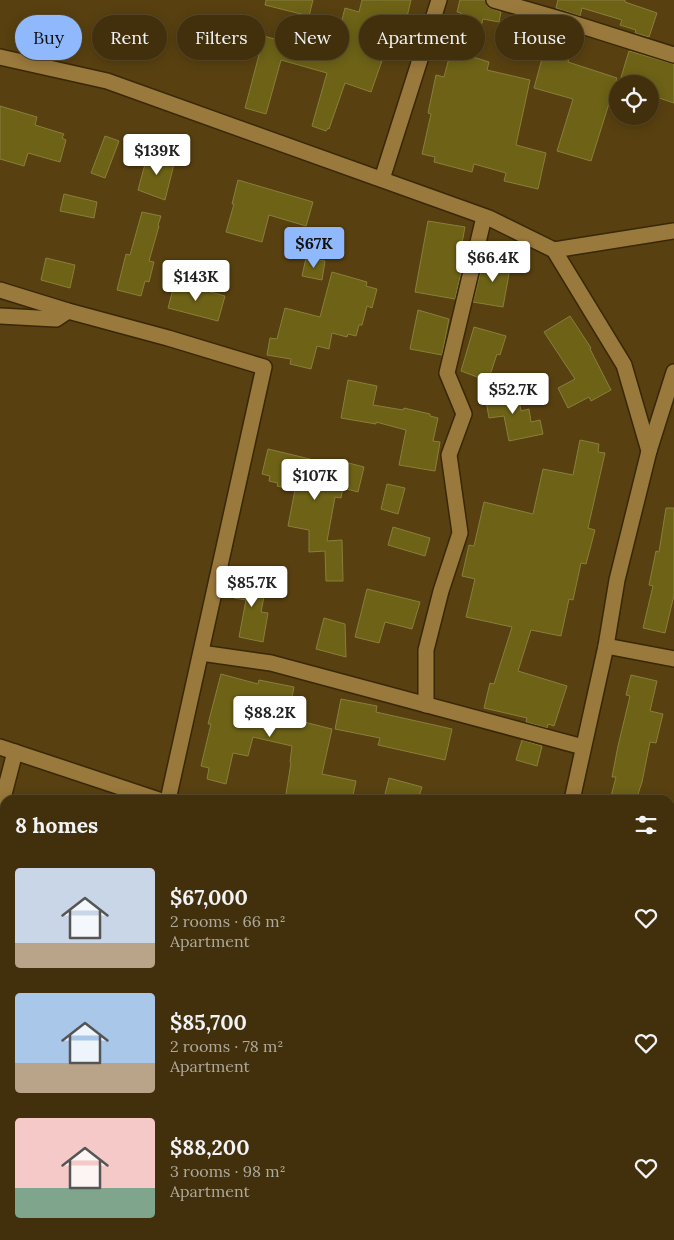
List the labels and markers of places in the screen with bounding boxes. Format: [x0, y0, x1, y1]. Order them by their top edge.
pin: $139K [122, 134, 192, 176]
pin: $67K [284, 226, 344, 269]
pin: $66.4K [452, 240, 534, 283]
pin: $143K [161, 260, 231, 302]
pin: $52.7K [472, 372, 554, 415]
pin: $107K [280, 458, 350, 501]
pin: $85.7K [211, 566, 293, 608]
pin: $88.2K [229, 696, 311, 738]

